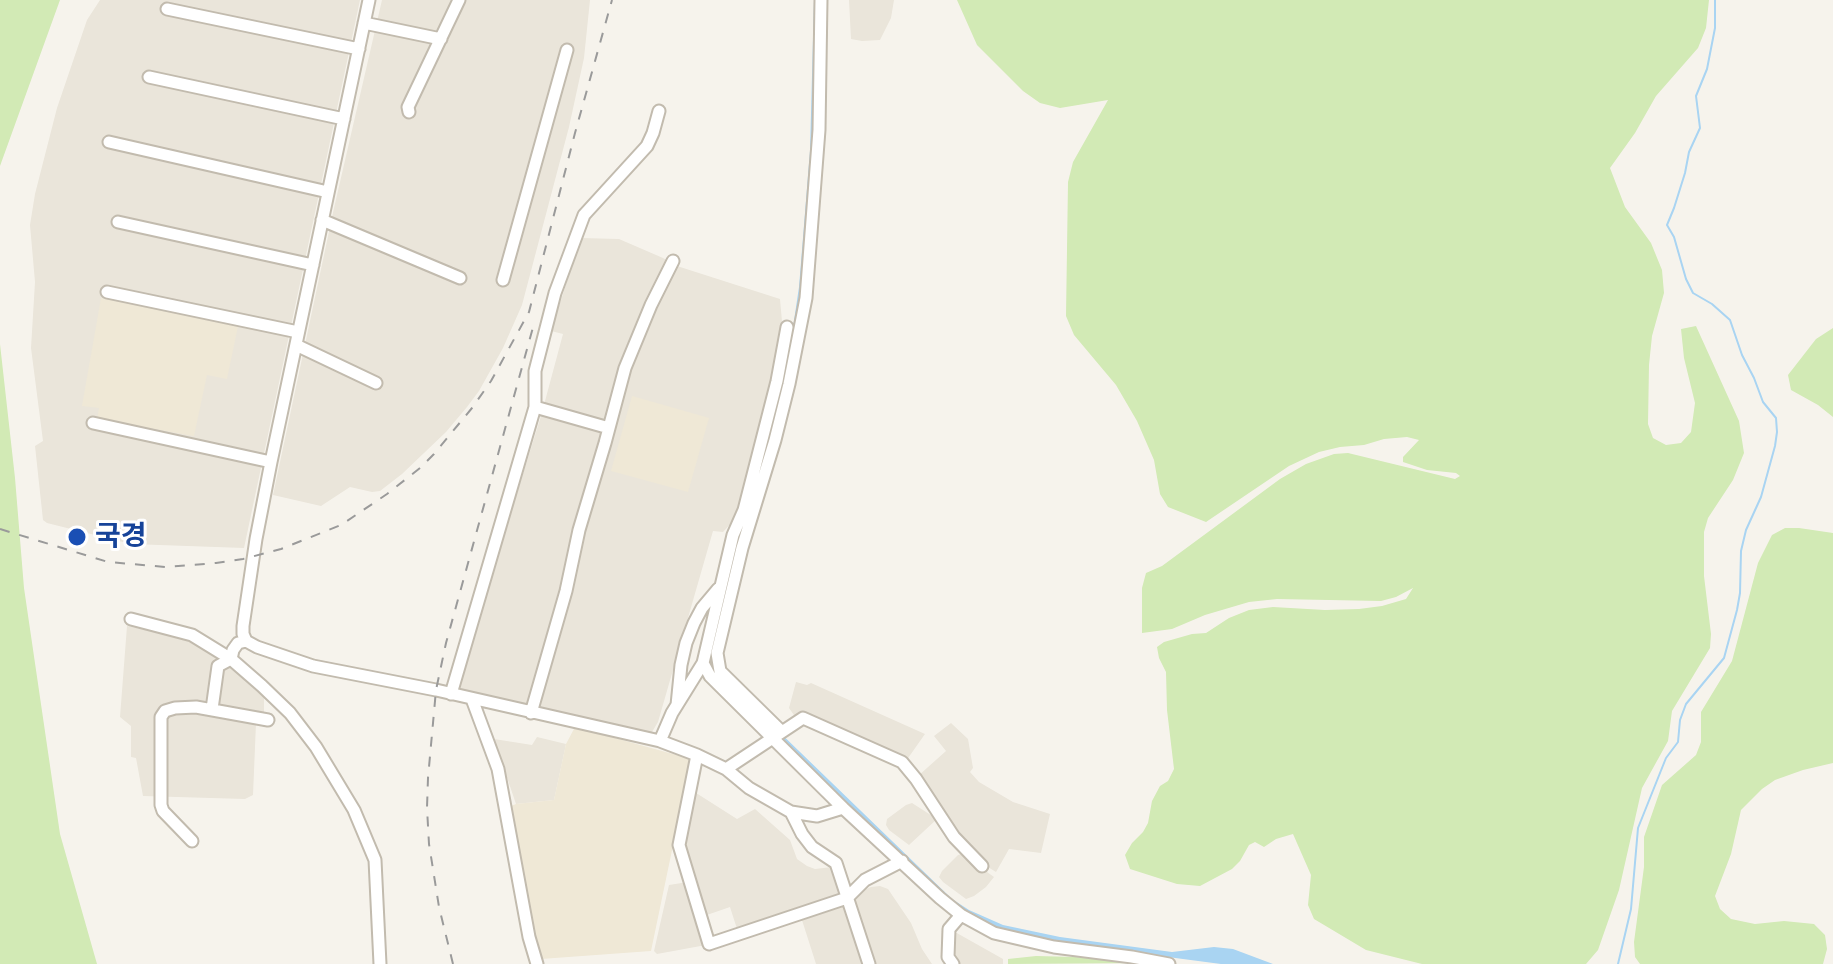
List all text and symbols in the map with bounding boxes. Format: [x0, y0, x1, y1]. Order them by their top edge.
place label: 국경 [95, 520, 147, 554]
marker: 국경 [66, 526, 88, 548]

